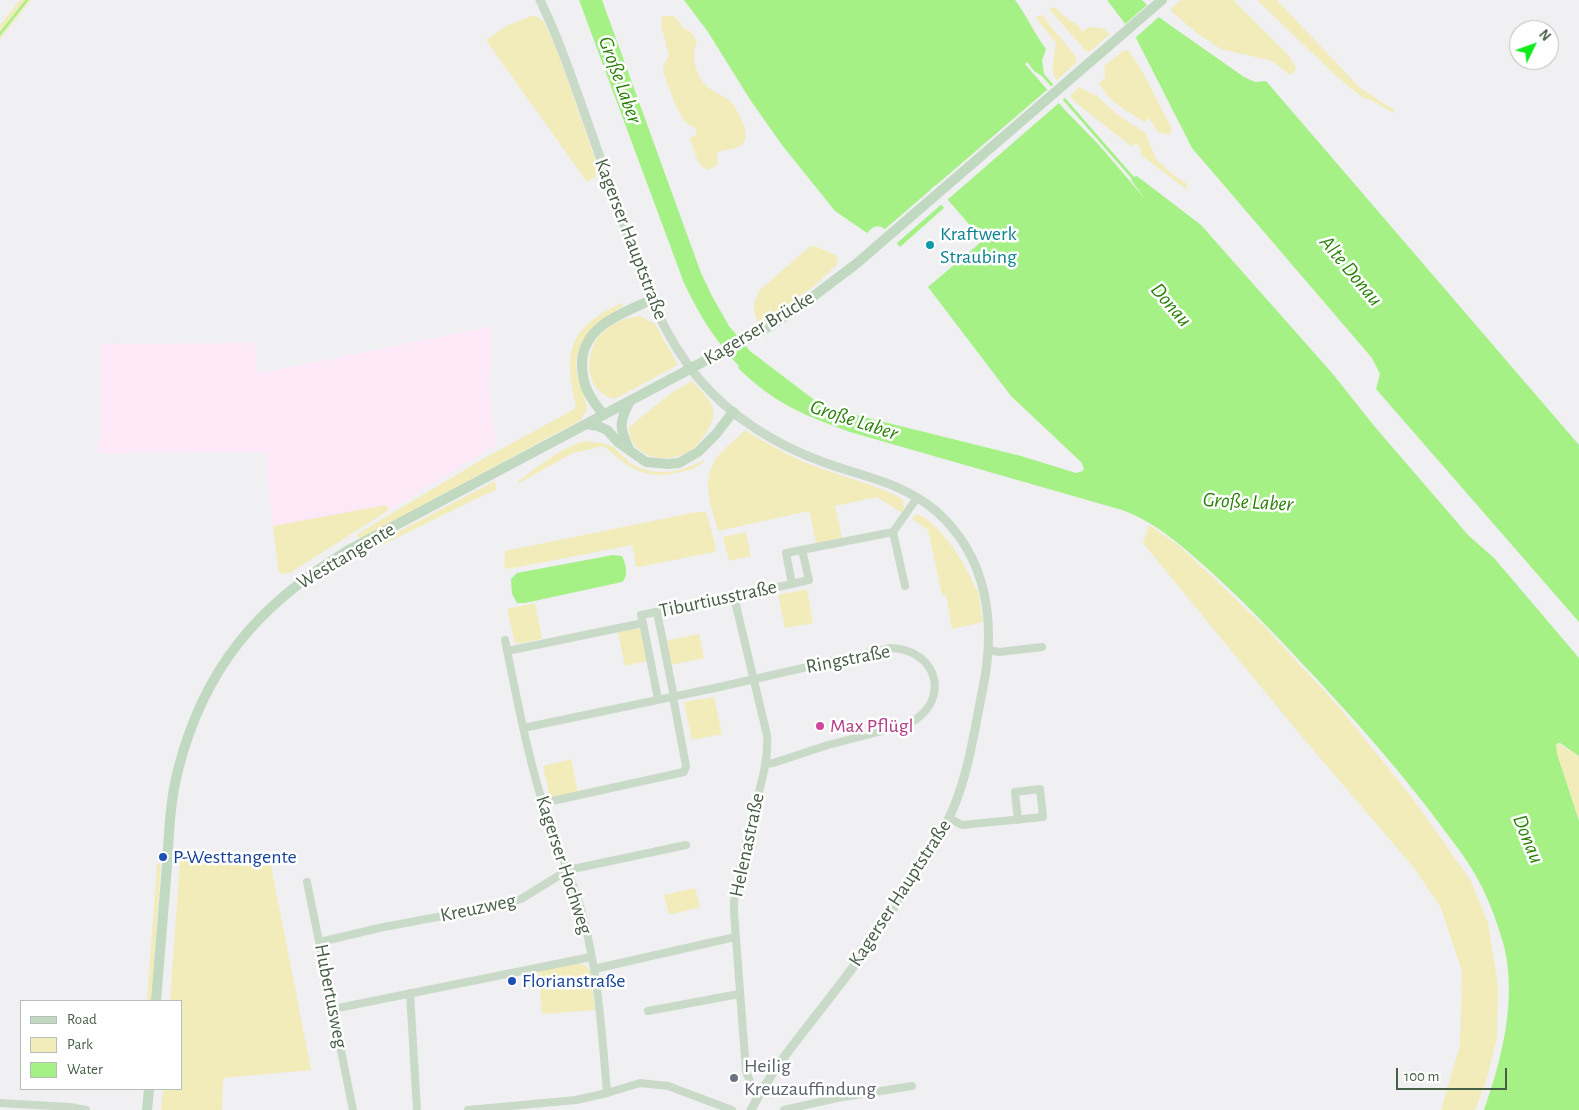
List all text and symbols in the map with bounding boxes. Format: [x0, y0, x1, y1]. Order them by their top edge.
north arrow [1509, 20, 1559, 70]
text: N [1536, 27, 1553, 44]
water label: Große Laber [593, 33, 647, 127]
street label: Kagerser Hauptstraße [589, 155, 673, 323]
place label: Kraftwerk Straubing [940, 222, 1017, 269]
water label: Alte Donau [1314, 230, 1388, 312]
marker: Kraftwerk Straubing [924, 239, 936, 251]
water label: Donau [1145, 278, 1197, 332]
street label: Kagerser Brücke [699, 286, 819, 370]
water label: Große Laber [807, 394, 901, 446]
water label: Große Laber [1202, 487, 1294, 517]
street label: Westtangente [293, 517, 399, 595]
street label: Tiburtiusstraße [657, 575, 779, 623]
street label: Ringstraße [804, 639, 892, 679]
place label: Max Pflügl [830, 714, 913, 738]
marker: Max Pflügl [814, 720, 826, 732]
street label: Helenastraße [724, 791, 770, 899]
street label: Kagerser Hochweg [530, 793, 598, 937]
water label: Donau [1507, 811, 1549, 867]
street label: Kagerser Hauptstraße [843, 815, 957, 971]
place label: P-Westtangente [173, 845, 297, 869]
marker: P-Westtangente [157, 851, 169, 863]
street label: Kreuzweg [438, 888, 518, 928]
street label: Hubertusweg [309, 942, 353, 1050]
place label: Florianstraße [522, 969, 625, 993]
marker: Florianstraße [506, 975, 518, 987]
legend [20, 1000, 182, 1090]
text: Road [67, 1012, 97, 1027]
text: Park [67, 1037, 93, 1052]
place label: Heilig Kreuzauffindung [744, 1054, 876, 1101]
scale bar [1399, 1058, 1510, 1090]
text: Water [67, 1062, 103, 1077]
text: 100 m [1404, 1069, 1439, 1084]
marker: Heilig Kreuzauffindung [728, 1072, 740, 1084]

